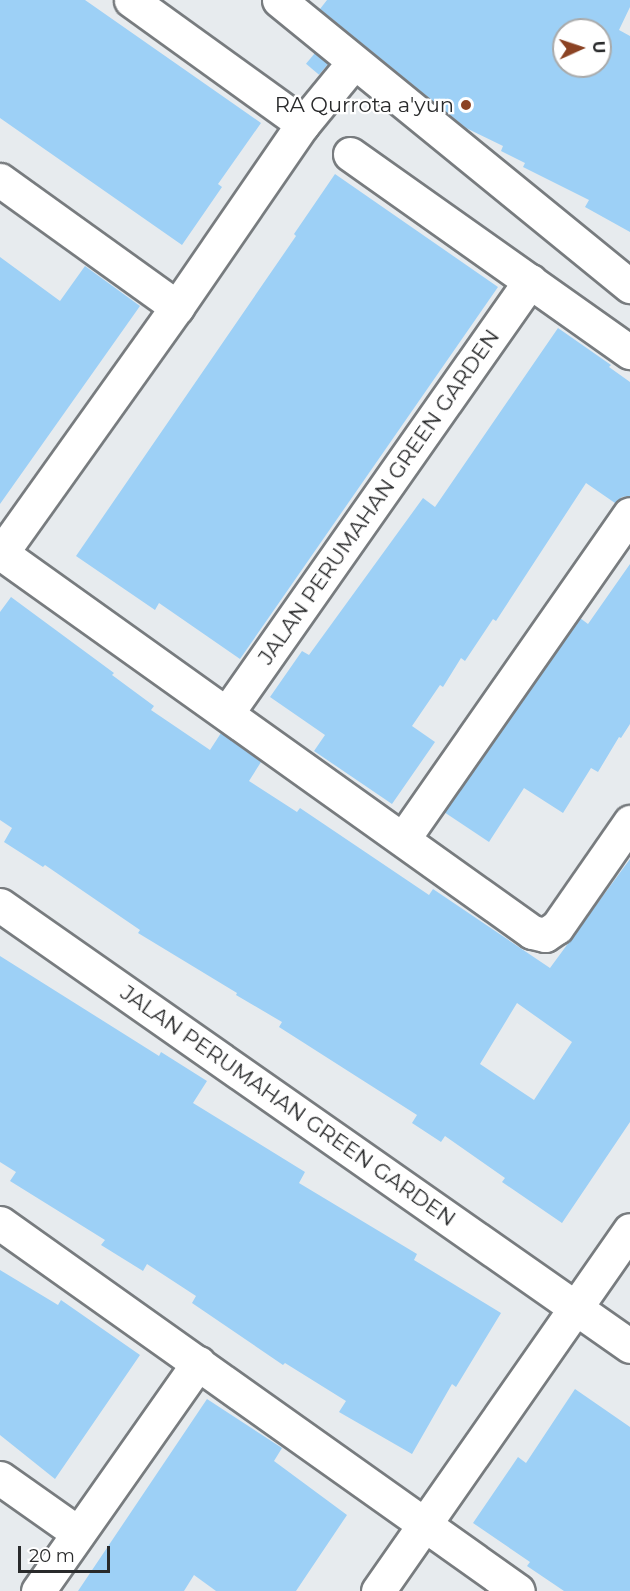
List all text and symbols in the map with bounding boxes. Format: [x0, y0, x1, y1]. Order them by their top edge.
north arrow [552, 18, 612, 78]
text: U [589, 40, 608, 54]
place label: RA Qurrota a'yun [275, 92, 454, 118]
marker: RA Qurrota a'yun [459, 98, 473, 112]
street label: JALAN PERUMAHAN GREEN GARDEN [253, 325, 505, 669]
street label: JALAN PERUMAHAN GREEN GARDEN [116, 980, 460, 1232]
scale bar [21, 1534, 112, 1572]
text: 20 m [29, 1545, 75, 1567]

